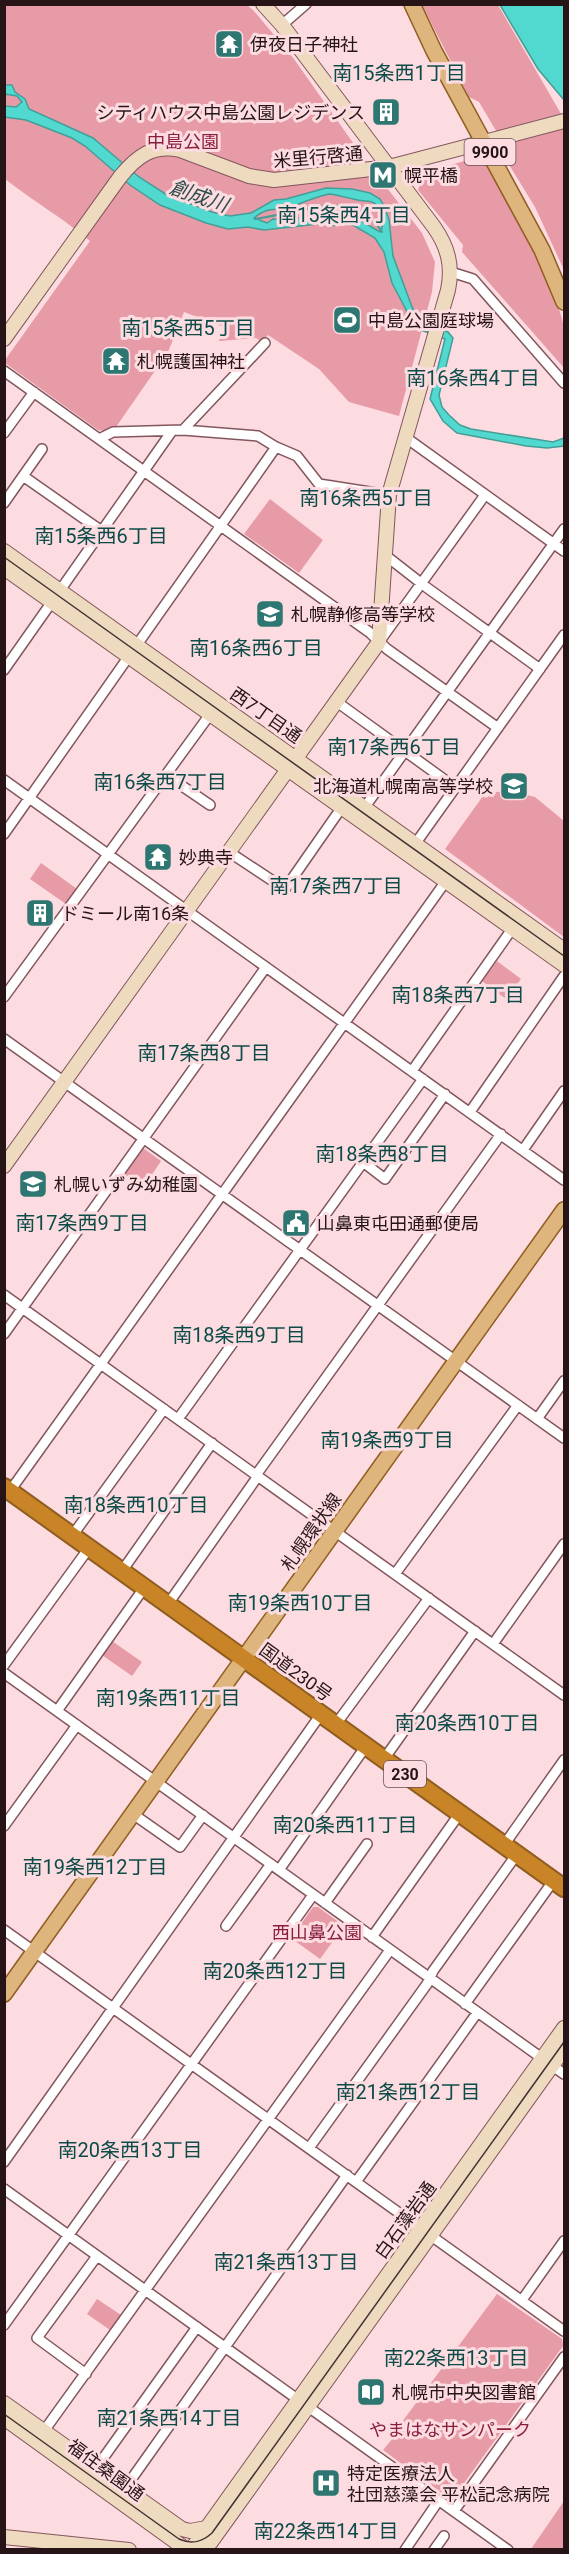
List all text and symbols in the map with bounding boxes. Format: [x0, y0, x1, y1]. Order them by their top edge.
temple icon: 伊夜日子神社 [213, 28, 245, 60]
place label: 伊夜日子神社 [250, 34, 358, 55]
district label: 南15条西1丁目 [332, 61, 466, 85]
building icon: シティハウス中島公園レジデンス [370, 96, 402, 128]
place label: シティハウス中島公園レジデンス [96, 102, 365, 123]
park label: 中島公園 [147, 131, 219, 152]
road number: 9900 [464, 139, 516, 165]
street label: 米里行啓通 [272, 143, 364, 171]
metro station icon: 幌平橋 [367, 159, 399, 191]
place label: 幌平橋 [404, 165, 458, 186]
water label: 創成川 [167, 175, 233, 218]
district label: 南15条西4丁目 [277, 203, 411, 227]
sports icon: 中島公園庭球場 [331, 304, 363, 336]
place label: 中島公園庭球場 [368, 310, 494, 331]
district label: 南15条西5丁目 [121, 316, 255, 340]
temple icon: 札幌護国神社 [100, 345, 132, 377]
place label: 札幌護国神社 [137, 351, 245, 372]
district label: 南16条西4丁目 [406, 366, 540, 390]
district label: 南16条西5丁目 [299, 486, 433, 510]
district label: 南15条西6丁目 [34, 524, 168, 548]
school or university icon: 札幌静修高等学校 [254, 598, 286, 630]
place label: 札幌静修高等学校 [291, 604, 435, 625]
district label: 南16条西6丁目 [189, 636, 323, 660]
street label: 西7丁目通 [226, 683, 306, 747]
district label: 南17条西6丁目 [327, 735, 461, 759]
district label: 南16条西7丁目 [93, 770, 227, 794]
school or university icon: 北海道札幌南高等学校 [498, 770, 530, 802]
place label: 北海道札幌南高等学校 [313, 776, 493, 797]
temple icon: 妙典寺 [142, 841, 174, 873]
place label: 妙典寺 [179, 847, 233, 868]
district label: 南17条西7丁目 [269, 874, 403, 898]
building icon: ドミール南16条 [24, 897, 56, 929]
place label: ドミール南16条 [61, 903, 189, 924]
district label: 南18条西7丁目 [391, 983, 525, 1007]
district label: 南17条西8丁目 [137, 1041, 271, 1065]
district label: 南18条西8丁目 [315, 1142, 449, 1166]
school or university icon: 札幌いずみ幼稚園 [17, 1168, 49, 1200]
place label: 札幌いずみ幼稚園 [54, 1174, 198, 1195]
public building icon: 山鼻東屯田通郵便局 [280, 1207, 312, 1239]
district label: 南17条西9丁目 [15, 1211, 149, 1235]
place label: 山鼻東屯田通郵便局 [317, 1213, 479, 1234]
district label: 南18条西9丁目 [172, 1323, 306, 1347]
district label: 南19条西9丁目 [320, 1428, 454, 1452]
street label: 札幌環状線 [277, 1489, 345, 1575]
district label: 南18条西10丁目 [64, 1493, 208, 1517]
district label: 南19条西10丁目 [228, 1591, 372, 1615]
street label: 国道230号 [256, 1639, 336, 1705]
district label: 南19条西11丁目 [96, 1686, 240, 1710]
district label: 南20条西10丁目 [395, 1711, 539, 1735]
road number: 230 [384, 1761, 426, 1787]
district label: 南20条西11丁目 [273, 1813, 417, 1837]
district label: 南19条西12丁目 [23, 1855, 167, 1879]
park label: 西山鼻公園 [272, 1922, 362, 1943]
district label: 南20条西12丁目 [203, 1959, 347, 1983]
district label: 南21条西12丁目 [336, 2080, 480, 2104]
district label: 南20条西13丁目 [58, 2138, 202, 2162]
street label: 白石藻岩通 [370, 2177, 440, 2263]
district label: 南21条西13丁目 [214, 2250, 358, 2274]
district label: 南22条西13丁目 [384, 2346, 528, 2370]
library icon: 札幌市中央図書館 [355, 2376, 387, 2408]
place label: 札幌市中央図書館 [392, 2382, 536, 2403]
district label: 南21条西14丁目 [97, 2406, 241, 2430]
park label: やまはなサンパーク [369, 2419, 531, 2440]
street label: 福住桑園通 [63, 2435, 149, 2505]
place label: 特定医療法人 社団慈藻会 平松記念病院 [347, 2463, 549, 2505]
hospital icon: 特定医療法人 社団慈藻会 平松記念病院 [310, 2467, 342, 2499]
district label: 南22条西14丁目 [254, 2519, 398, 2543]

